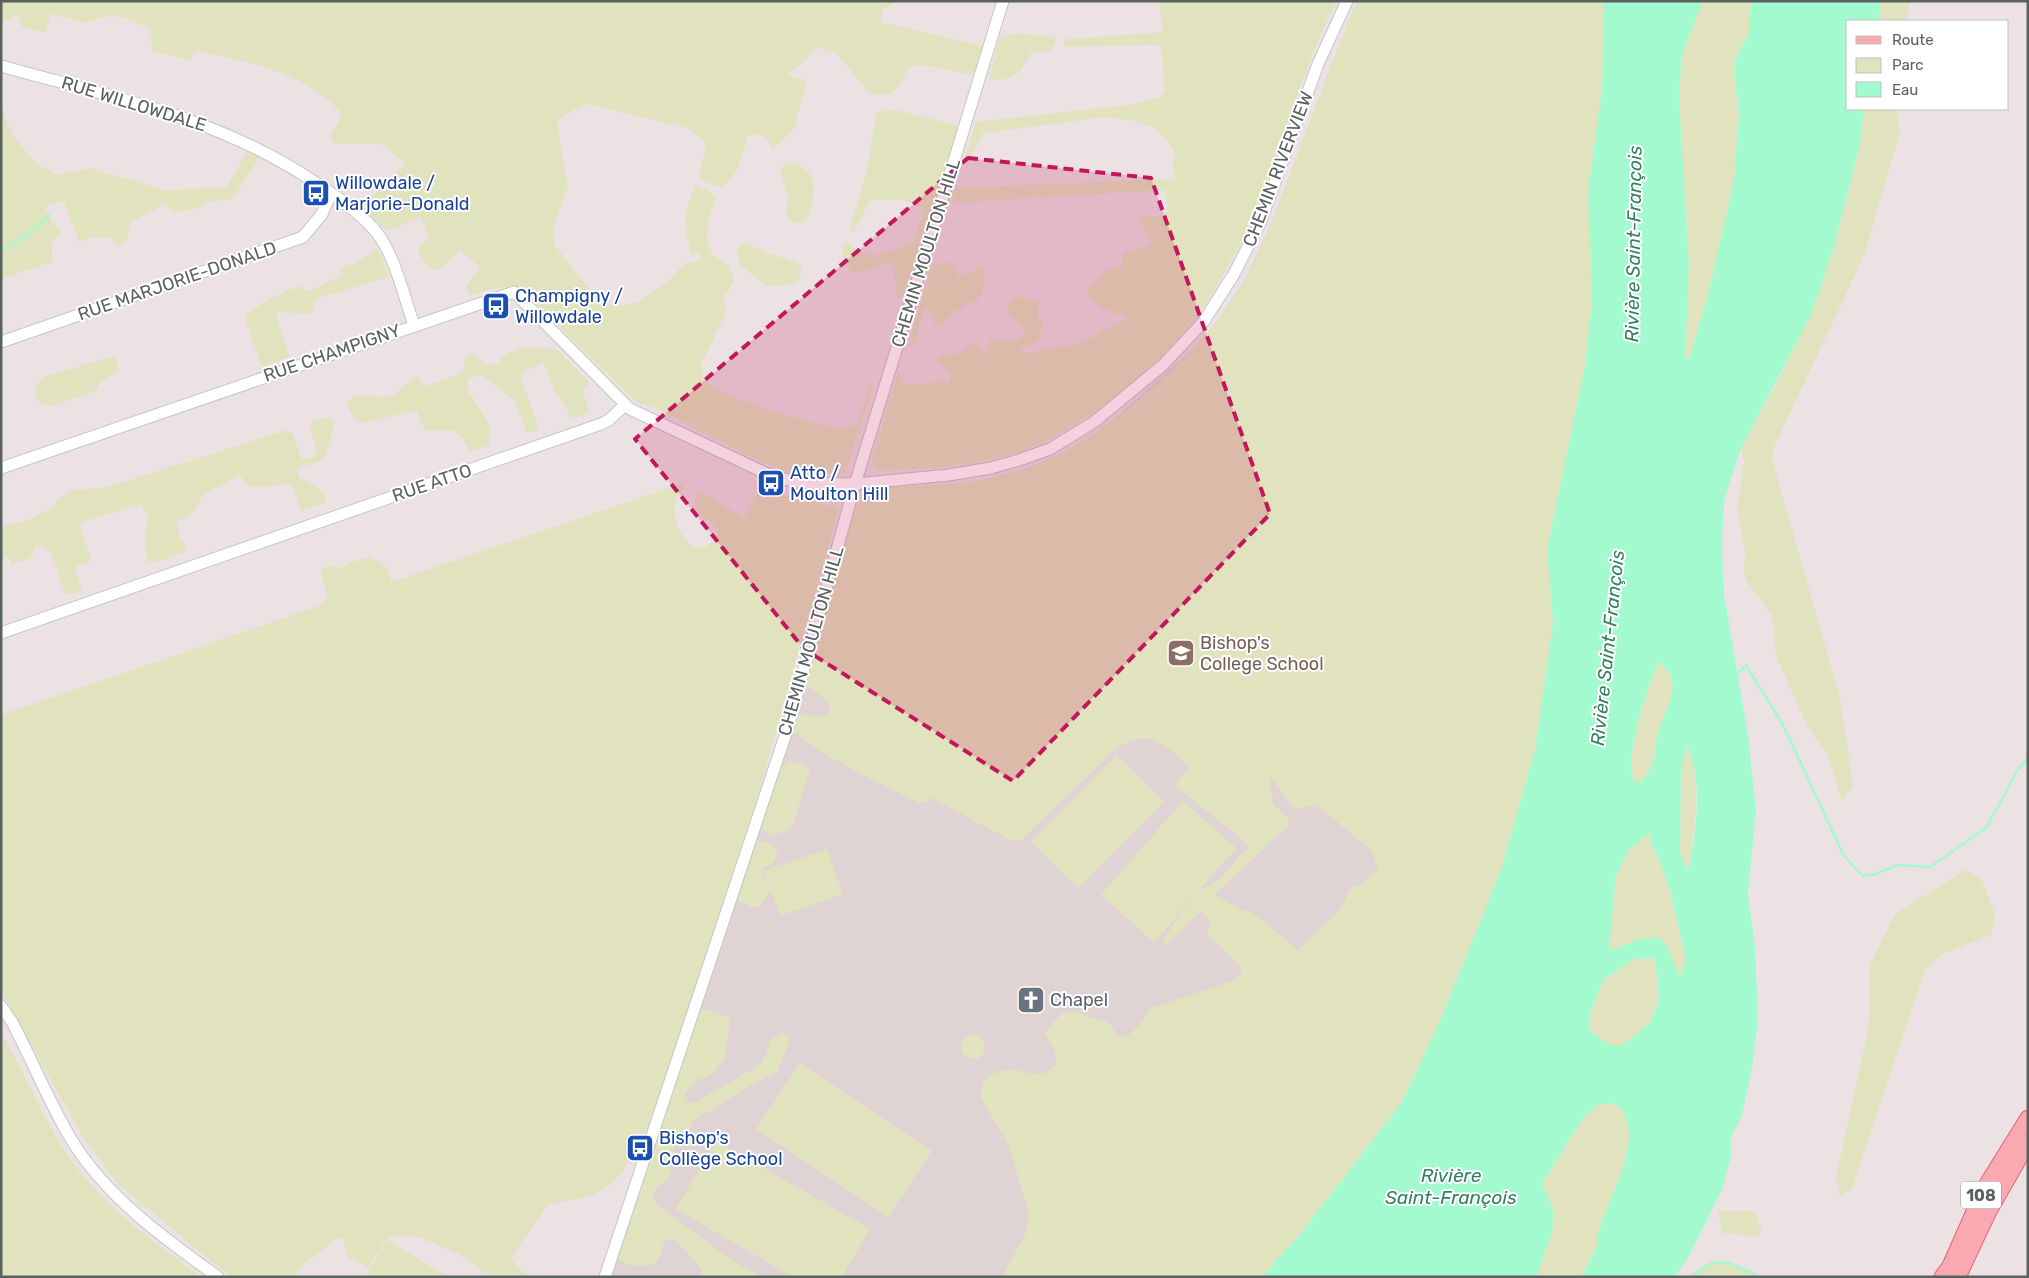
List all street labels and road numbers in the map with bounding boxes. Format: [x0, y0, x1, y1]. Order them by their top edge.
street label: RUE WILLOWDALE [59, 71, 209, 137]
street label: CHEMIN RIVERVIEW [1238, 88, 1318, 250]
street label: CHEMIN MOULTON HILL [887, 156, 965, 350]
street label: RUE MARJORIE-DONALD [75, 237, 279, 325]
street label: RUE CHAMPIGNY [260, 319, 404, 387]
street label: RUE ATTO [389, 459, 475, 507]
street label: CHEMIN MOULTON HILL [773, 544, 849, 738]
road number: 108 [1961, 1182, 2001, 1208]

